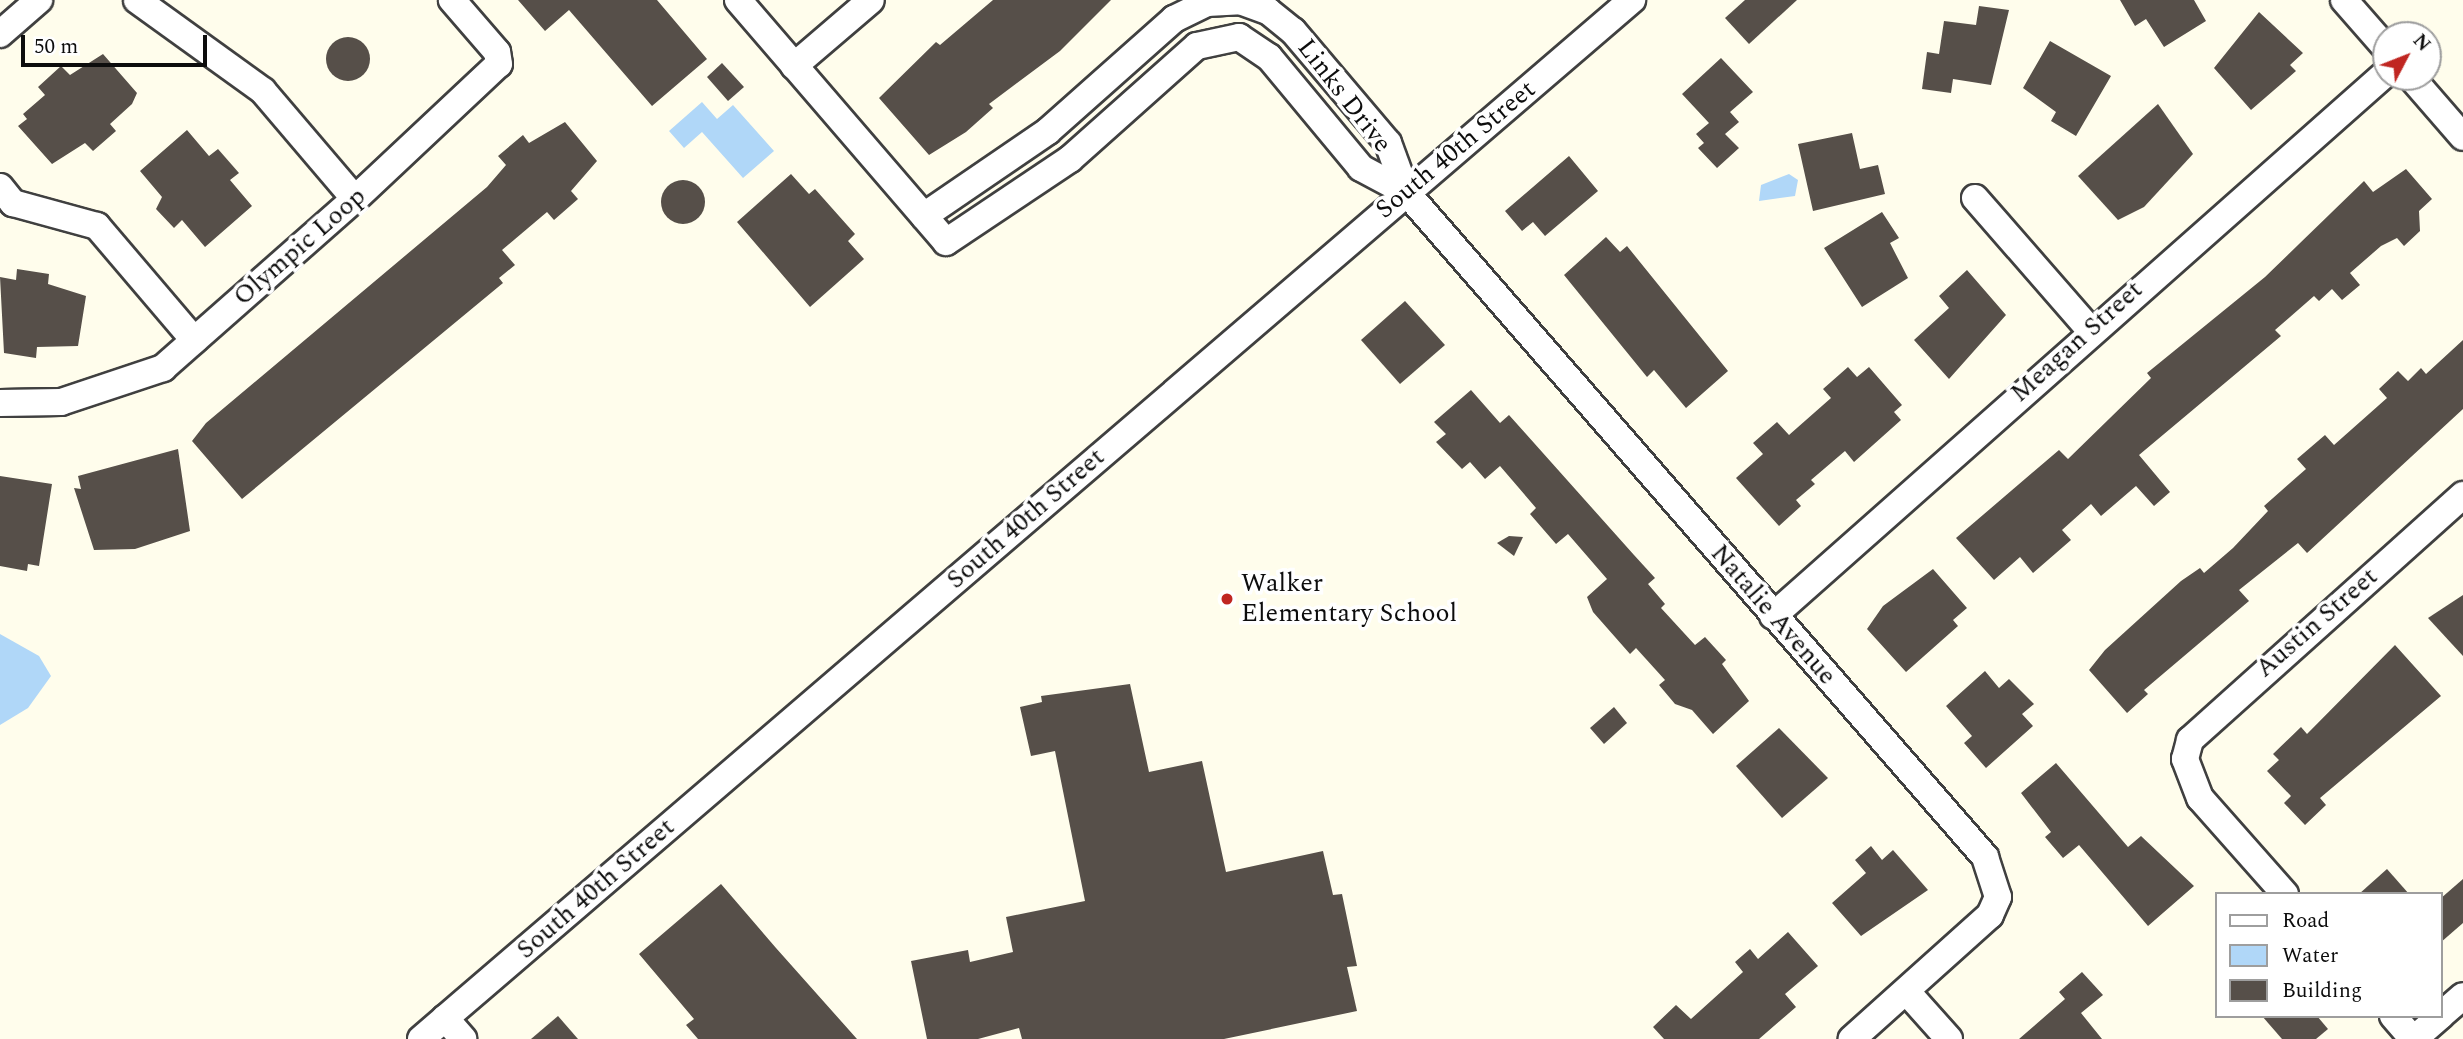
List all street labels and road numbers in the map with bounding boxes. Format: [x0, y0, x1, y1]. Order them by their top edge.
street label: Links Drive [1290, 33, 1398, 159]
street label: South 40th Street [1370, 74, 1542, 226]
street label: Olympic Loop [228, 181, 372, 313]
street label: Meagan Street [2005, 275, 2149, 409]
street label: South 40th Street [941, 442, 1111, 596]
street label: Natalie Avenue [1704, 538, 1842, 692]
street label: Austin Street [2250, 561, 2384, 685]
street label: South 40th Street [511, 812, 681, 966]

